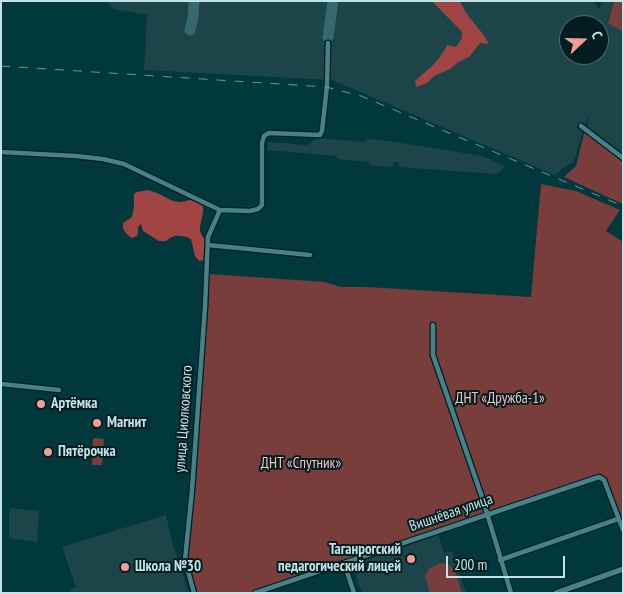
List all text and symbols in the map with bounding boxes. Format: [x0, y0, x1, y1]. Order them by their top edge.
north arrow [559, 15, 609, 65]
text: С [588, 29, 607, 41]
street label: улица Циолковского [171, 365, 197, 473]
park label: ДНТ «Дружба-1» [455, 390, 545, 408]
place label: Артёмка [51, 395, 97, 413]
marker: Артёмка [35, 398, 47, 410]
place label: Магнит [107, 414, 146, 432]
marker: Магнит [91, 417, 103, 429]
place label: Пятёрочка [58, 443, 116, 461]
marker: Пятёрочка [42, 446, 54, 458]
park label: ДНТ «Спутник» [261, 455, 341, 473]
street label: Вишнёвая улица [407, 490, 495, 536]
place label: Таганрогский педагогический лицей [278, 541, 401, 576]
scale bar [449, 546, 568, 578]
marker: Таганрогский педагогический лицей [405, 553, 417, 565]
text: 200 m [454, 555, 487, 574]
place label: Школа №30 [135, 558, 201, 576]
marker: Школа №30 [119, 561, 131, 573]

